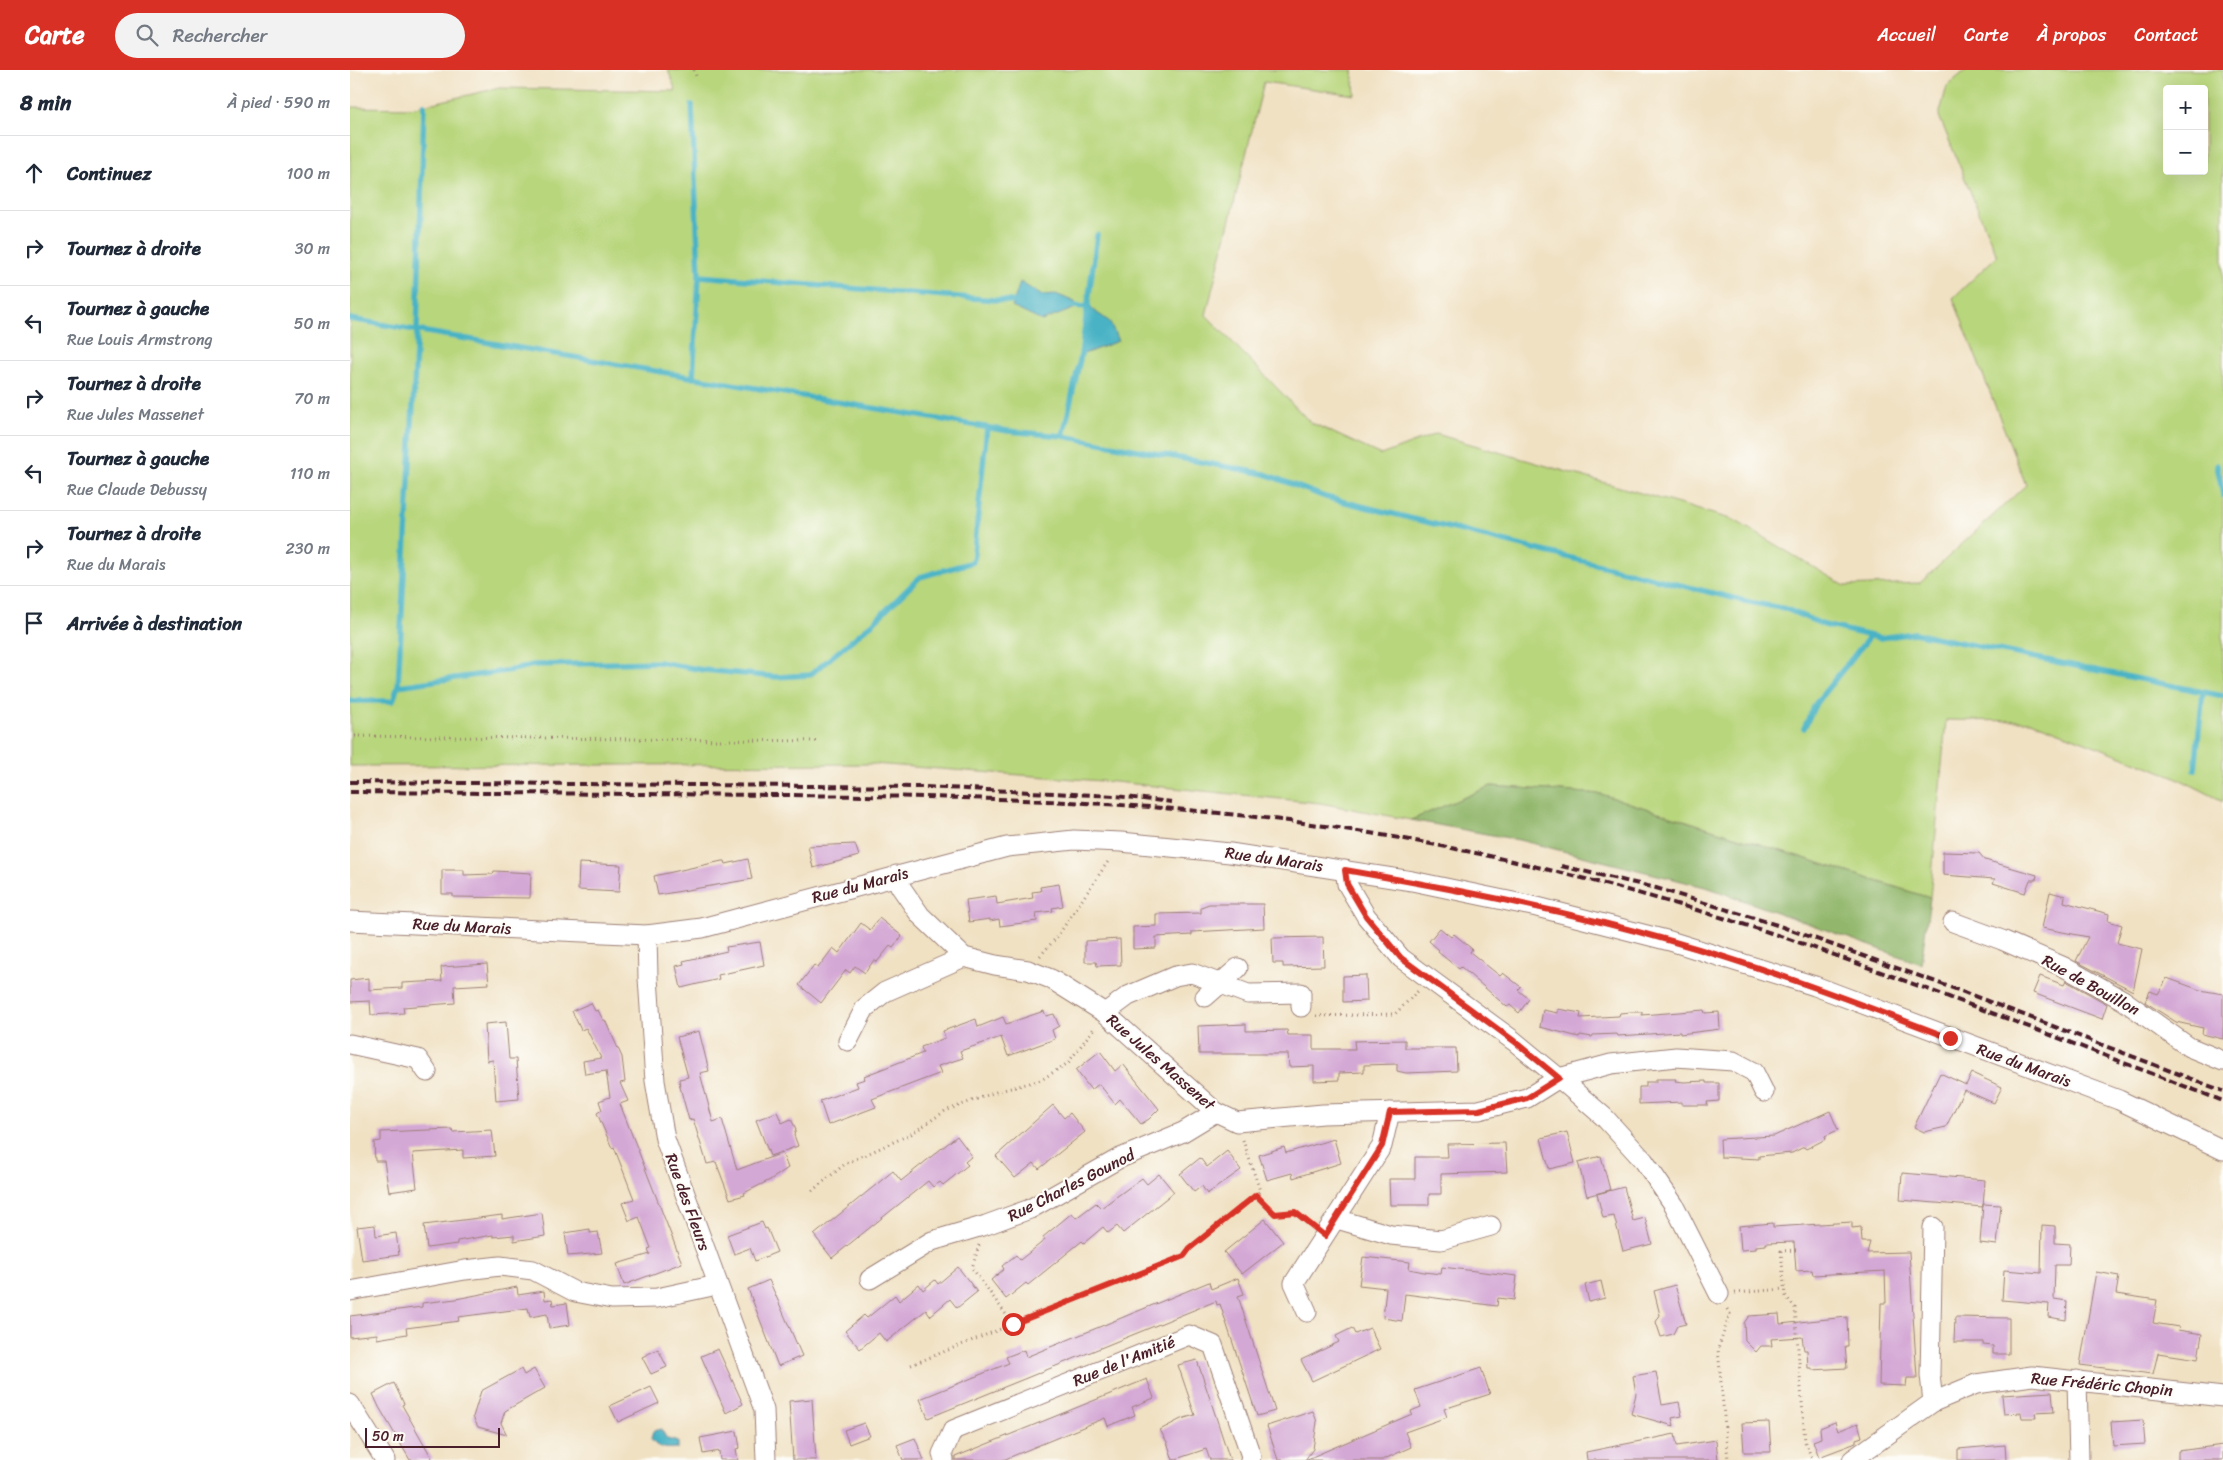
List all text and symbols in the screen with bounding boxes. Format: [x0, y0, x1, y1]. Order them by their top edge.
search box [115, 13, 465, 58]
text: Carte [25, 14, 85, 56]
text: Rechercher [173, 19, 267, 52]
text: Accueil [1877, 19, 1936, 51]
text: Carte [1964, 19, 2009, 51]
text: À propos [2037, 19, 2106, 51]
text: Contact [2134, 19, 2198, 51]
icon: search [133, 21, 161, 49]
text: 8 min [20, 84, 71, 122]
map controls [2163, 85, 2208, 175]
button: + [2163, 85, 2208, 130]
text: À pied · 590 m [227, 88, 330, 117]
button: − [2163, 130, 2208, 175]
text: Continuez [67, 157, 152, 190]
icon: ahead [20, 159, 48, 187]
text: 100 m [286, 159, 330, 188]
text: Tournez à droite [67, 232, 201, 265]
icon: right [20, 234, 48, 262]
text: 30 m [295, 234, 330, 263]
text: Tournez à gauche [67, 292, 209, 325]
icon: left [20, 309, 48, 337]
text: 50 m [294, 309, 330, 338]
text: Rue Louis Armstrong [67, 325, 213, 354]
text: Tournez à droite [67, 367, 201, 400]
icon: right [20, 384, 48, 412]
text: 70 m [294, 384, 330, 413]
text: Rue Jules Massenet [67, 400, 204, 429]
text: Tournez à gauche [67, 442, 209, 475]
icon: left [20, 459, 48, 487]
text: 110 m [290, 459, 330, 488]
text: Rue Claude Debussy [67, 475, 207, 504]
text: Tournez à droite [67, 517, 201, 550]
icon: right [20, 534, 48, 562]
text: 230 m [285, 534, 330, 563]
text: Rue du Marais [67, 550, 166, 579]
text: Arrivée à destination [67, 607, 242, 640]
icon: arrive [20, 609, 48, 637]
street label: Rue du Marais [1223, 838, 1325, 880]
street label: Rue du Marais [809, 858, 912, 912]
street label: Rue du Marais [412, 909, 512, 943]
street label: Rue de Bouillon [2037, 946, 2146, 1024]
street label: Rue Jules Massenet [1100, 1006, 1223, 1118]
route end [1939, 1027, 1962, 1050]
street label: Rue du Marais [1973, 1035, 2076, 1096]
street label: Rue Charles Gounod [1002, 1140, 1141, 1230]
street label: Rue des Fleurs [657, 1149, 719, 1256]
route start [1002, 1313, 1025, 1336]
street label: Rue de l'Amitié [1068, 1327, 1180, 1395]
street label: Rue Frédéric Chopin [2030, 1363, 2174, 1405]
text: 50 m [372, 1424, 404, 1449]
scale bar [365, 1425, 500, 1448]

